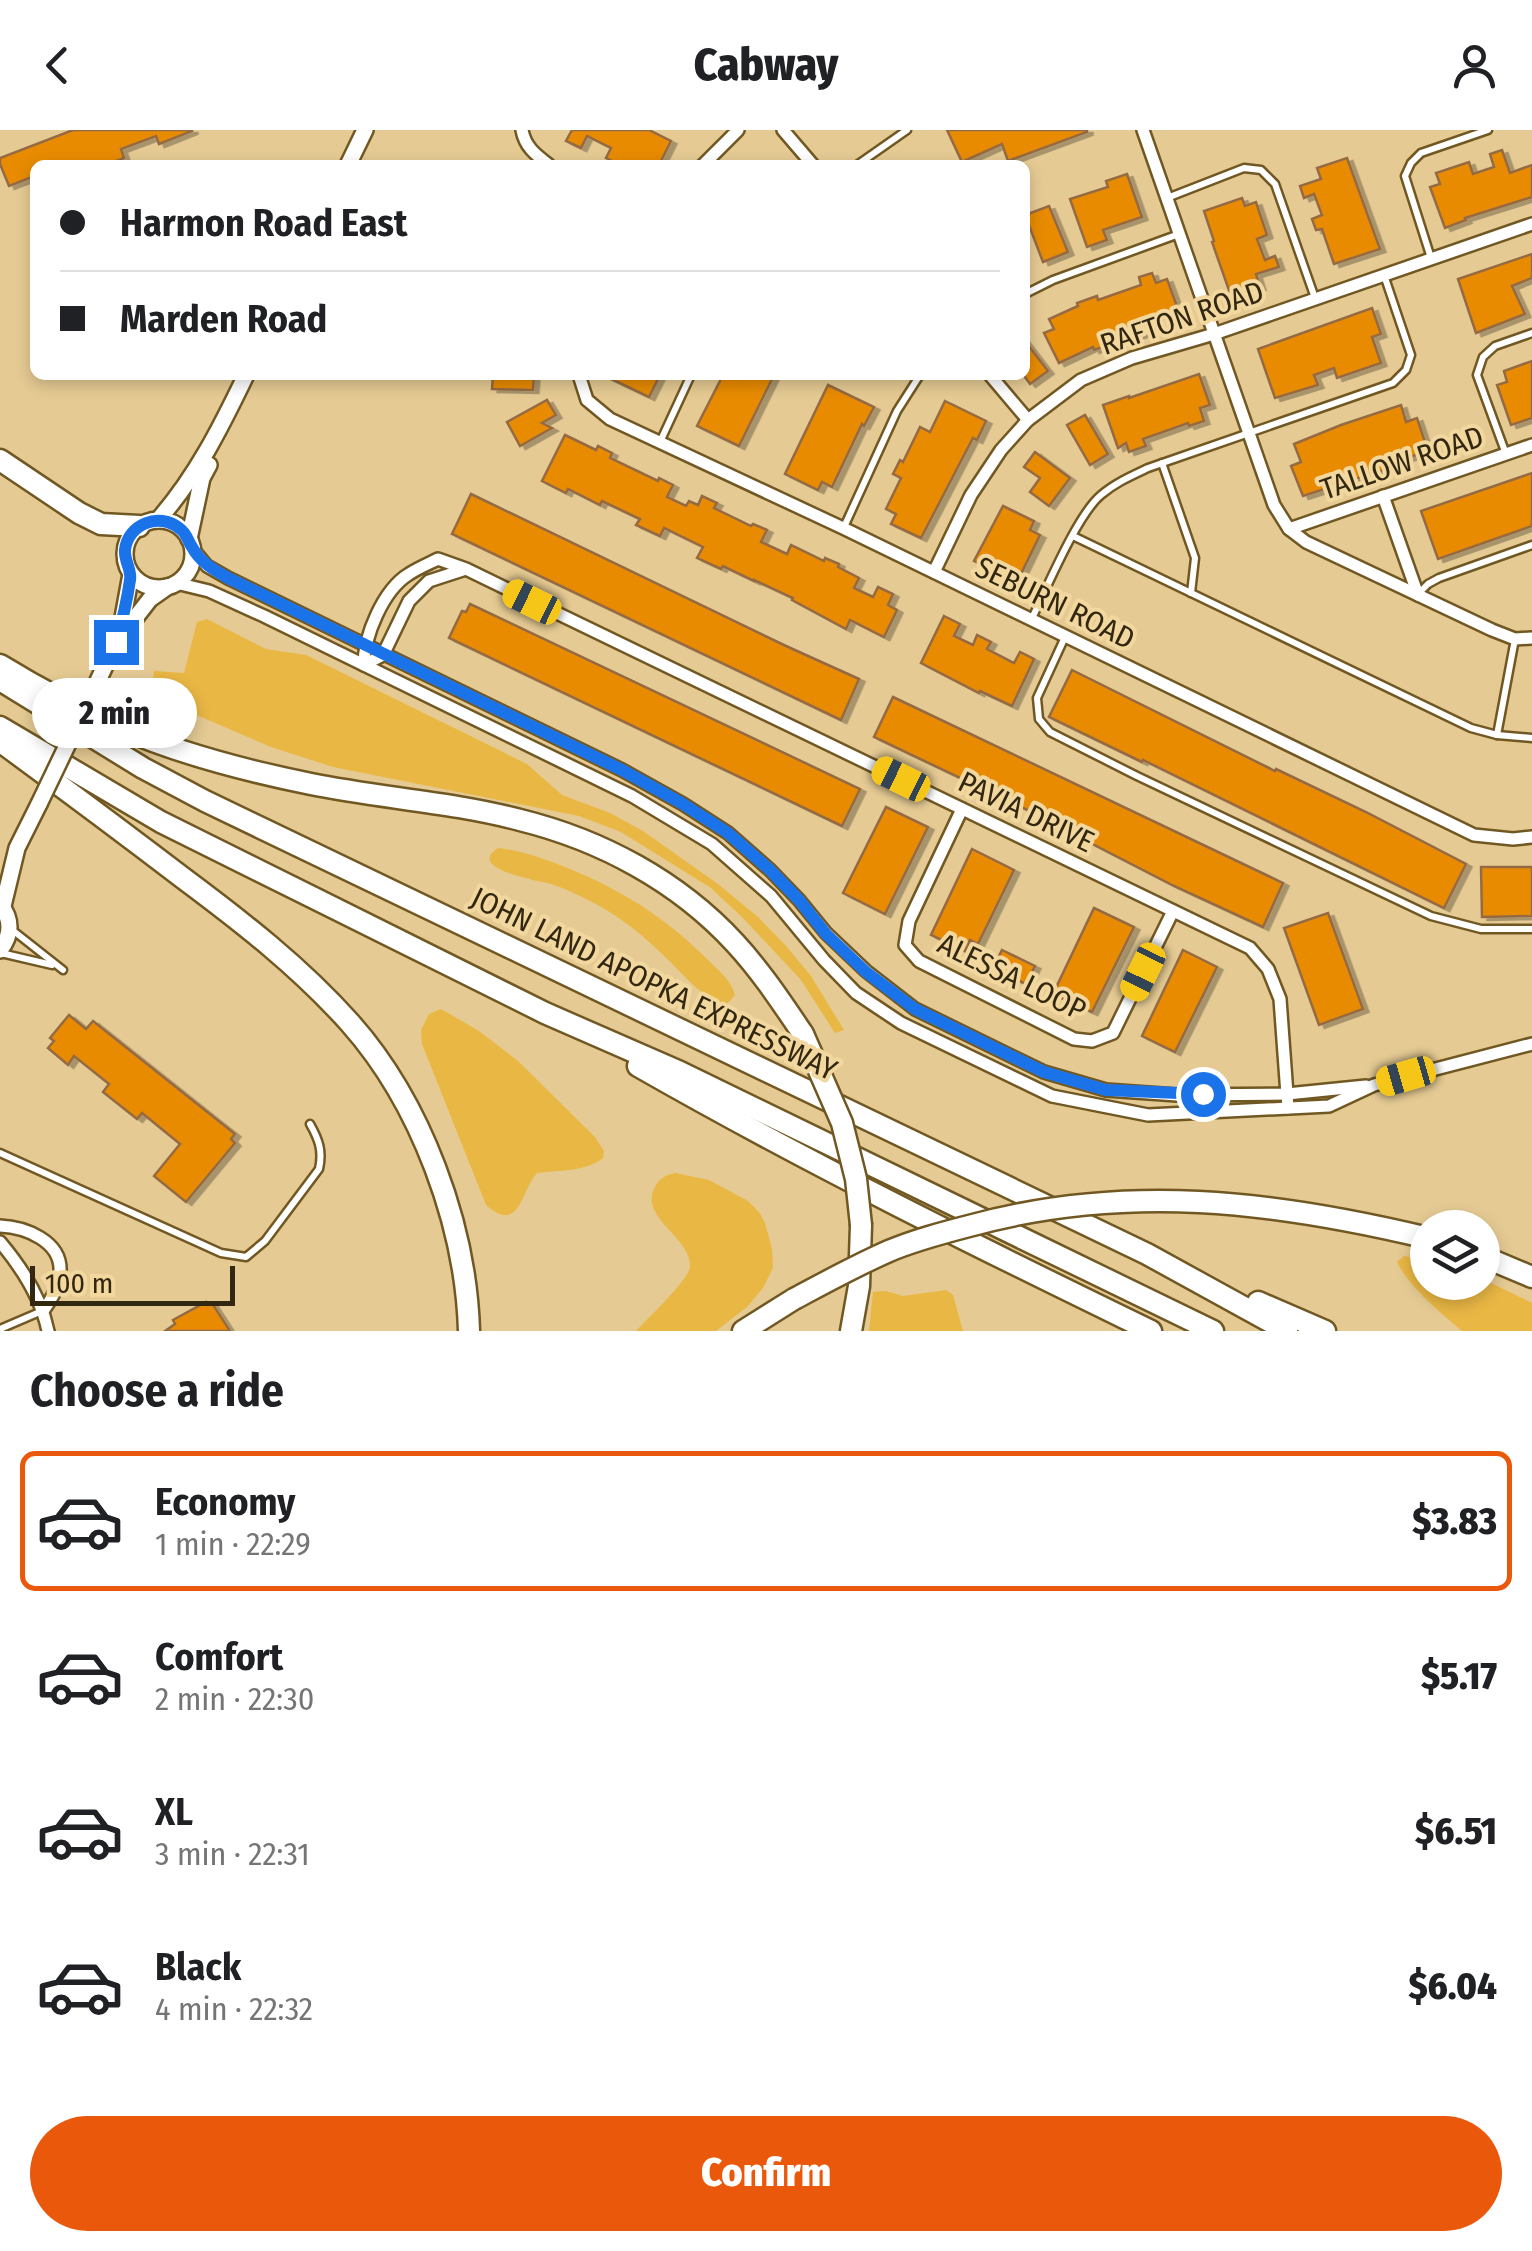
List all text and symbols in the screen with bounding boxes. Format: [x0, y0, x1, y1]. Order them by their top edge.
icon: back [30, 38, 85, 93]
text: Cabway [694, 38, 838, 92]
icon: person [1447, 38, 1502, 93]
text: Harmon Road East [120, 200, 407, 246]
street label: RAFTON ROAD [1096, 273, 1268, 363]
text: Marden Road [120, 296, 327, 342]
street label: TALLOW ROAD [1316, 418, 1488, 508]
street label: SEBURN ROAD [970, 549, 1140, 657]
car [498, 575, 566, 629]
route end [94, 620, 139, 665]
callout: 2 min [34, 677, 198, 747]
text: 2 min [79, 694, 150, 732]
car [867, 752, 935, 806]
street label: PAVIA DRIVE [952, 764, 1100, 860]
street label: JOHN LAND APOPKA EXPRESSWAY [465, 880, 843, 1088]
street label: ALESSA LOOP [932, 926, 1092, 1028]
car [1116, 938, 1170, 1006]
car [1373, 1053, 1439, 1099]
route start [1181, 1072, 1226, 1117]
map controls [1410, 1210, 1500, 1300]
button: layers [1410, 1210, 1500, 1300]
scale bar [30, 1261, 235, 1306]
text: 100 m [45, 1267, 113, 1300]
text: Choose a ride [30, 1364, 284, 1418]
icon: car [35, 1476, 125, 1566]
text: Economy [155, 1479, 295, 1525]
text: $3.83 [1412, 1498, 1497, 1544]
text: 1 min · 22:29 [155, 1525, 311, 1563]
icon: car [35, 1631, 125, 1721]
text: Comfort [155, 1634, 283, 1680]
text: $5.17 [1421, 1653, 1497, 1699]
text: 2 min · 22:30 [155, 1680, 314, 1718]
icon: car [35, 1786, 125, 1876]
text: XL [155, 1789, 193, 1835]
text: $6.51 [1415, 1808, 1497, 1854]
text: 3 min · 22:31 [155, 1835, 310, 1873]
icon: car [35, 1941, 125, 2031]
text: Black [155, 1944, 241, 1990]
text: $6.04 [1408, 1963, 1497, 2009]
text: 4 min · 22:32 [155, 1990, 313, 2028]
button: Confirm [30, 2116, 1502, 2231]

